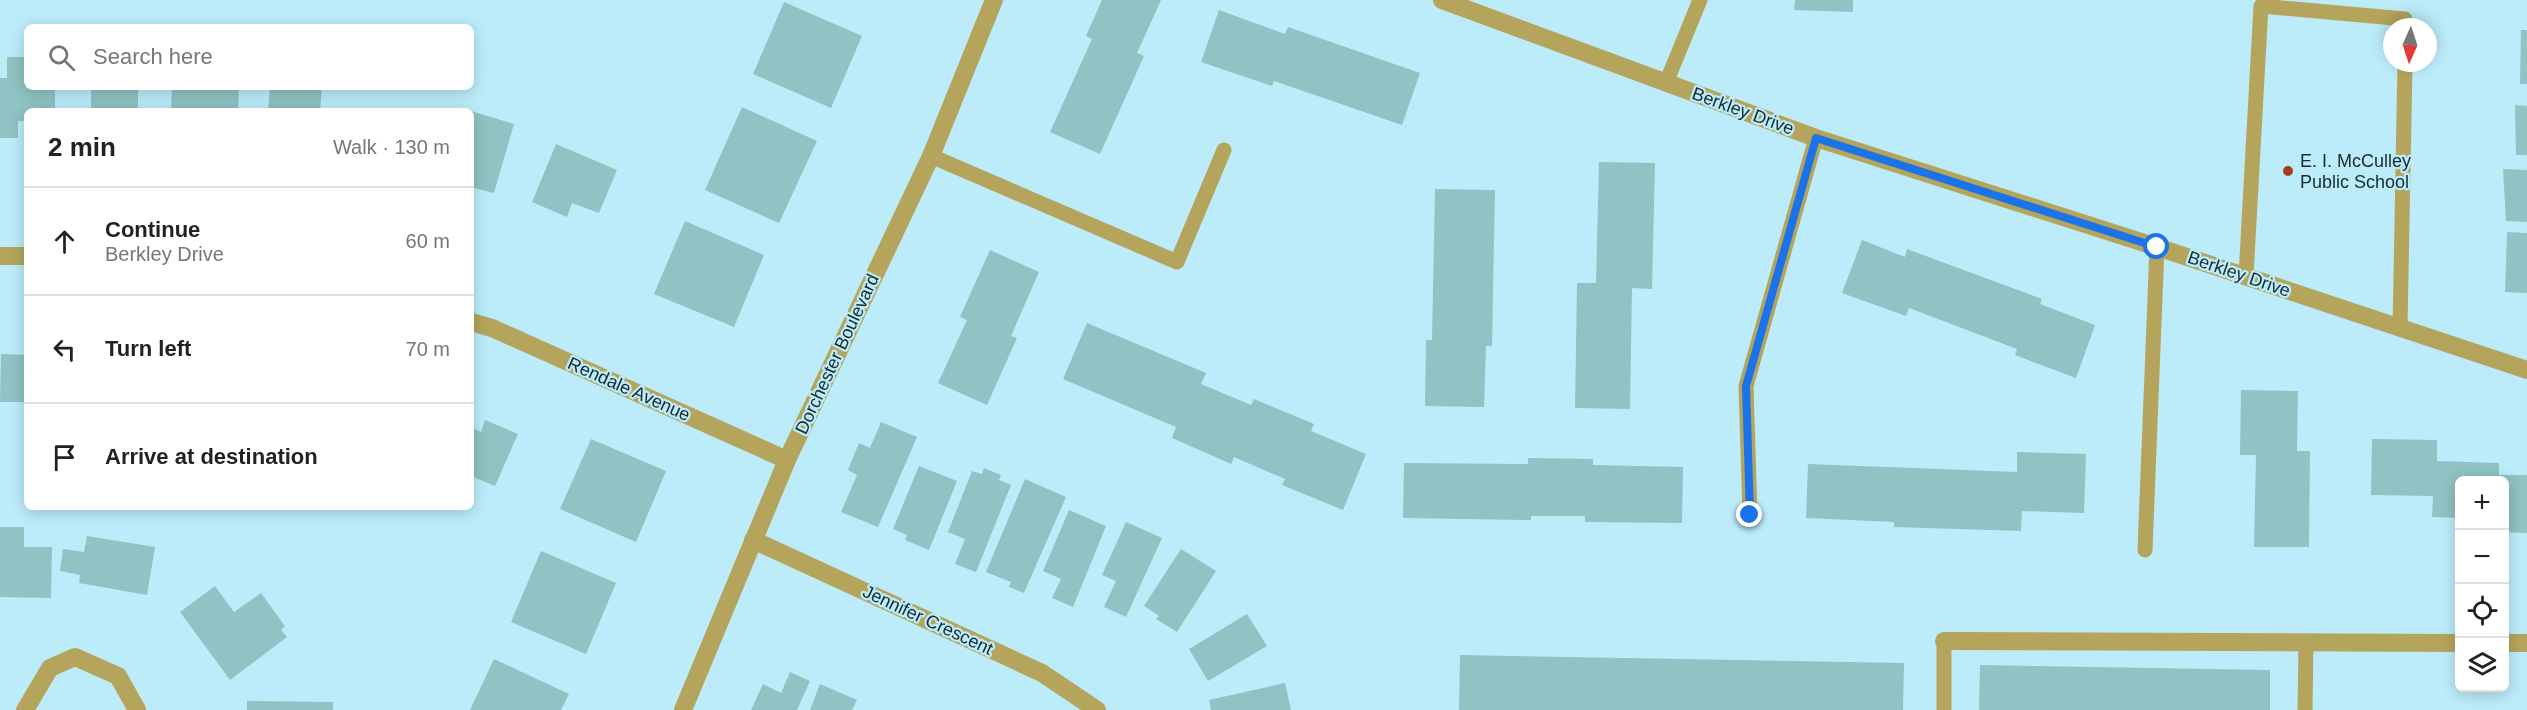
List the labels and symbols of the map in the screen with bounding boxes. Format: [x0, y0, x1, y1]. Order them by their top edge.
north arrow [2383, 18, 2437, 72]
street label: Berkley Drive [1689, 83, 1797, 139]
place label: E. I. McCulley Public School [2300, 151, 2411, 192]
marker: E. I. McCulley Public School [2281, 164, 2295, 178]
route start [2143, 233, 2169, 259]
street label: Berkley Drive [2185, 247, 2293, 301]
street label: Dorchester Boulevard [791, 271, 883, 437]
street label: Rendale Avenue [565, 353, 693, 425]
route end [1736, 501, 1762, 527]
street label: Jennifer Crescent [860, 581, 996, 659]

